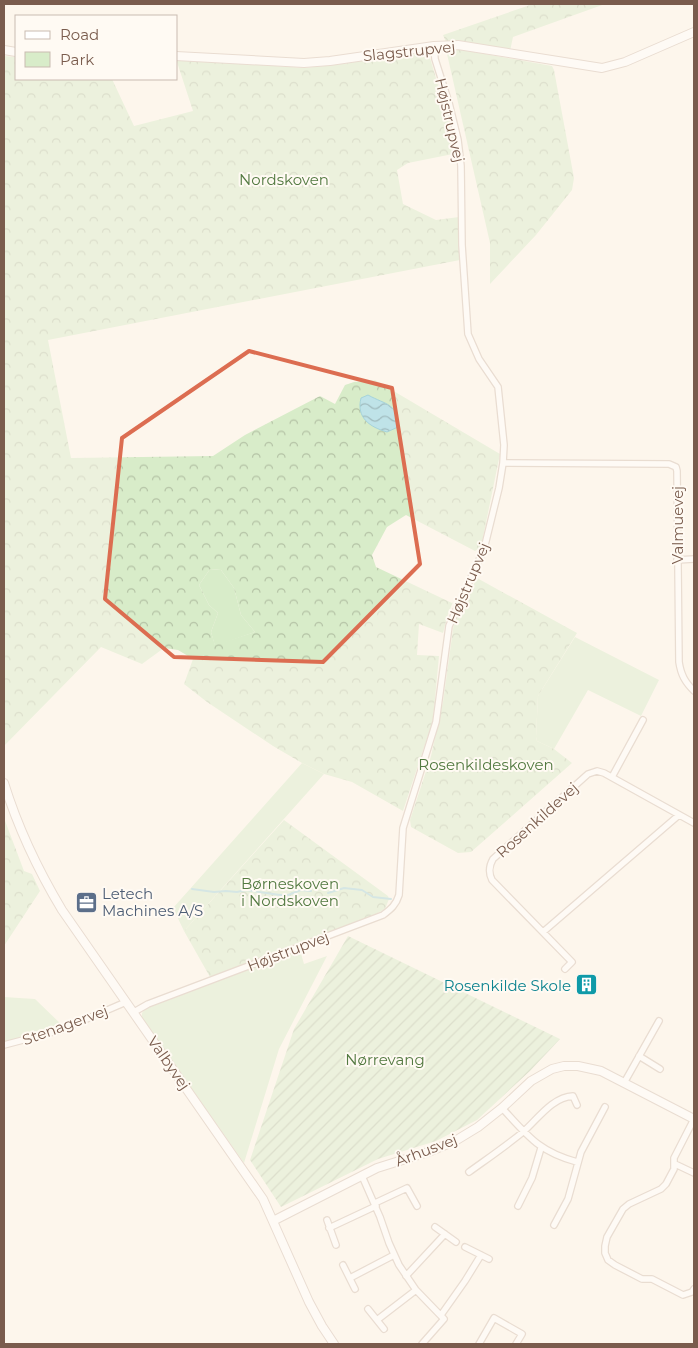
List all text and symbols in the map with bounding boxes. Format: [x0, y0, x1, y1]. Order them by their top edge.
legend [15, 15, 178, 80]
text: Road [60, 25, 99, 44]
street label: Slagstrupvej [362, 37, 456, 65]
text: Park [60, 50, 94, 69]
street label: Højstrupvej [431, 76, 469, 164]
park label: Nordskoven [239, 170, 329, 189]
street label: Valmuevej [668, 486, 687, 564]
street label: Højstrupvej [442, 540, 494, 626]
park label: Rosenkildeskoven [418, 755, 554, 774]
street label: Rosenkildevej [492, 778, 582, 862]
park label: Børneskoven i Nordskoven [241, 874, 339, 910]
place label: Letech Machines A/S [102, 884, 203, 920]
office icon: Letech Machines A/S [74, 890, 98, 914]
street label: Højstrupvej [244, 927, 332, 975]
building icon: Rosenkilde Skole [575, 973, 599, 997]
place label: Rosenkilde Skole [444, 976, 571, 995]
street label: Stenagervej [20, 1001, 110, 1049]
street label: Valbyvej [144, 1032, 194, 1094]
park label: Nørrevang [345, 1050, 425, 1069]
street label: Århusvej [392, 1129, 460, 1171]

